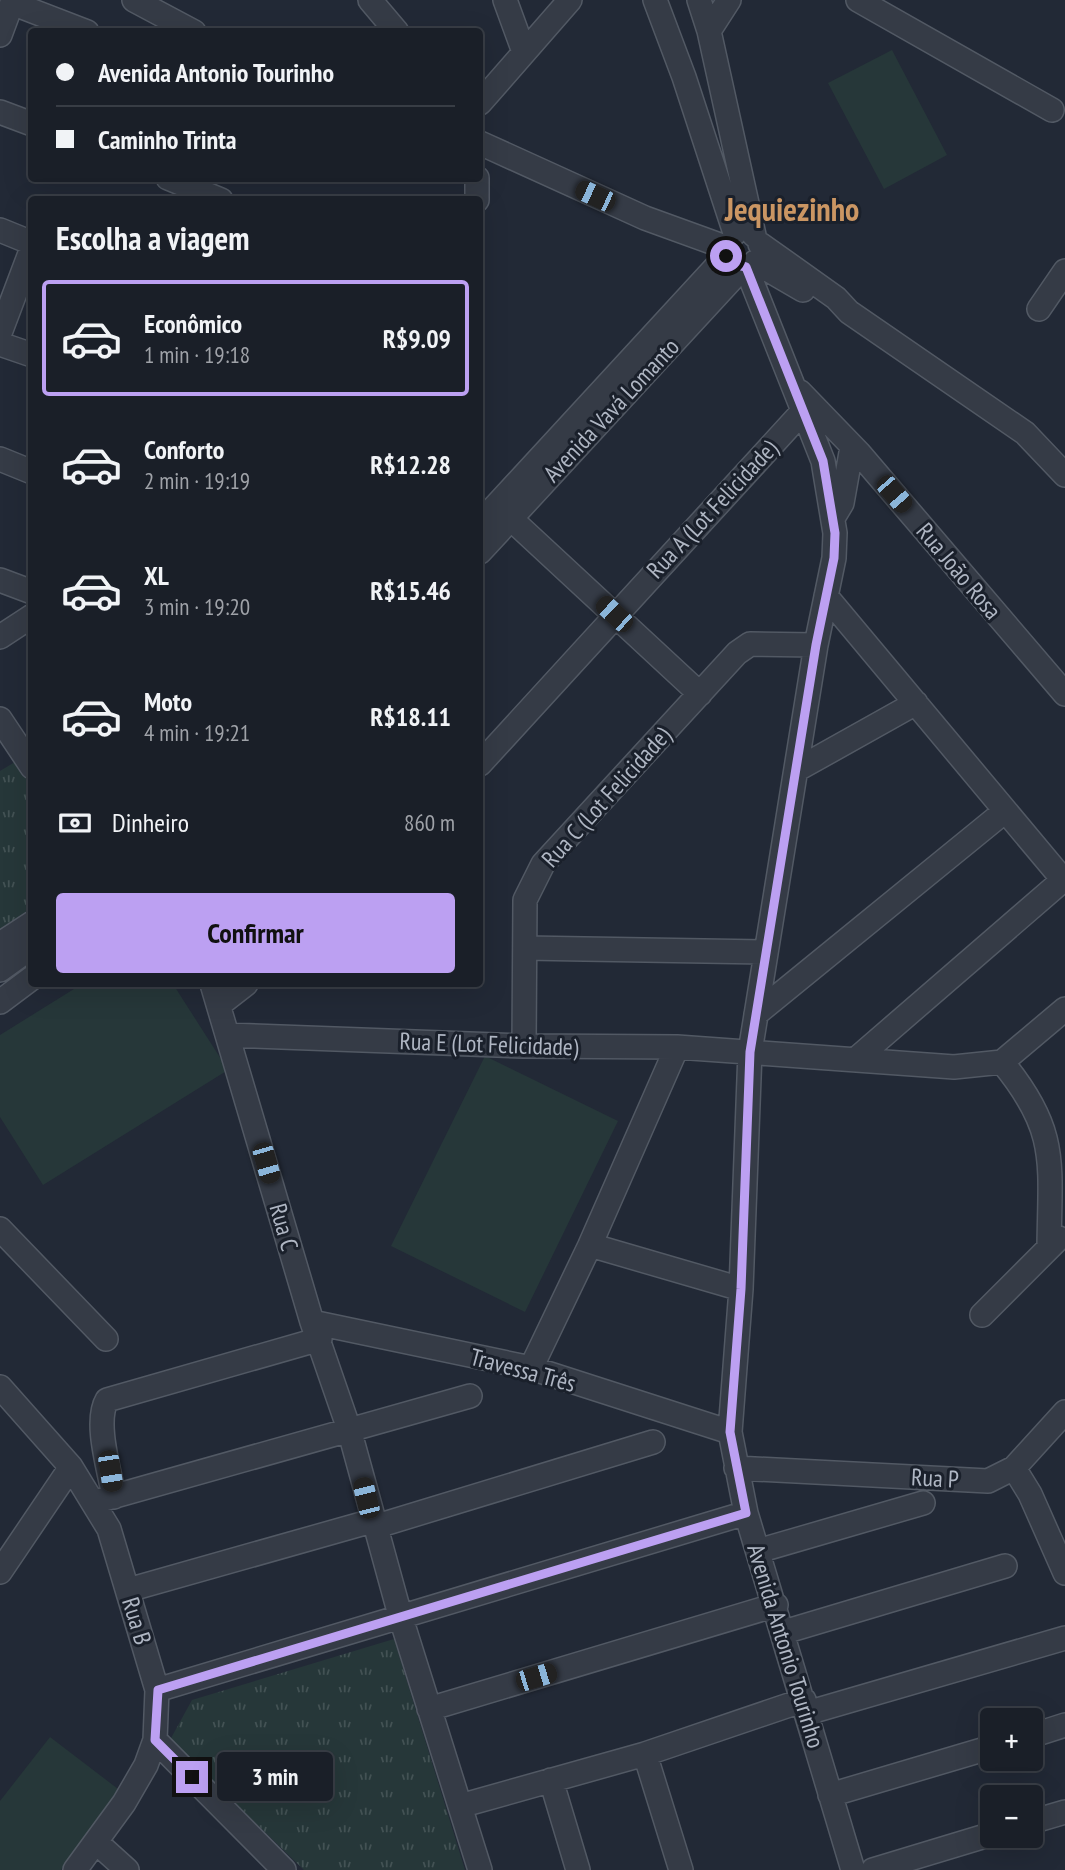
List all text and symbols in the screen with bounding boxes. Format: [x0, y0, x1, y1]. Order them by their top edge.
text: Avenida Antonio Tourinho [98, 56, 334, 89]
text: Caminho Trinta [98, 123, 237, 156]
car [572, 178, 619, 214]
district label: Jequiezinho [724, 188, 859, 230]
text: Escolha a viagem [56, 217, 249, 259]
route start [710, 240, 742, 272]
icon: car [60, 307, 123, 370]
text: Econômico [144, 307, 242, 340]
text: R$9.09 [383, 322, 451, 355]
street label: Avenida Vavá Lomanto [536, 332, 686, 488]
text: 1 min · 19:18 [144, 340, 250, 369]
icon: car [60, 433, 123, 496]
text: Conforto [144, 433, 224, 466]
street label: Rua A (Lot Felicidade) [640, 433, 784, 585]
text: R$12.28 [370, 448, 451, 481]
text: 2 min · 19:19 [144, 466, 250, 495]
car [873, 471, 916, 517]
street label: Rua João Rosa [910, 516, 1008, 626]
icon: car [60, 559, 123, 622]
text: XL [144, 559, 169, 592]
text: R$15.46 [370, 574, 451, 607]
text: 3 min · 19:20 [144, 592, 250, 621]
car [592, 592, 637, 636]
icon: car [60, 685, 123, 748]
text: Moto [144, 685, 192, 718]
text: R$18.11 [370, 700, 451, 733]
text: 4 min · 19:21 [144, 718, 250, 747]
street label: Rua C (Lot Felicidade) [535, 720, 678, 874]
icon: cash [56, 804, 94, 842]
text: Dinheiro [112, 806, 189, 839]
text: 860 m [404, 808, 455, 837]
button: Confirmar [56, 893, 455, 973]
street label: Rua E (Lot Felicidade) [399, 1025, 579, 1063]
car [251, 1140, 282, 1186]
street label: Rua C [263, 1200, 305, 1254]
street label: Travessa Três [467, 1341, 579, 1399]
car [97, 1449, 124, 1493]
street label: Rua P [910, 1461, 960, 1495]
car [351, 1475, 382, 1521]
street label: Avenida Antonio Tourinho [740, 1540, 832, 1752]
street label: Rua B [115, 1594, 159, 1648]
car [513, 1661, 560, 1693]
map controls [980, 1708, 1043, 1848]
button: + [980, 1708, 1043, 1771]
callout: 3 min [216, 1752, 332, 1802]
route end [176, 1761, 208, 1793]
text: 3 min [252, 1762, 298, 1791]
button: − [980, 1785, 1043, 1848]

